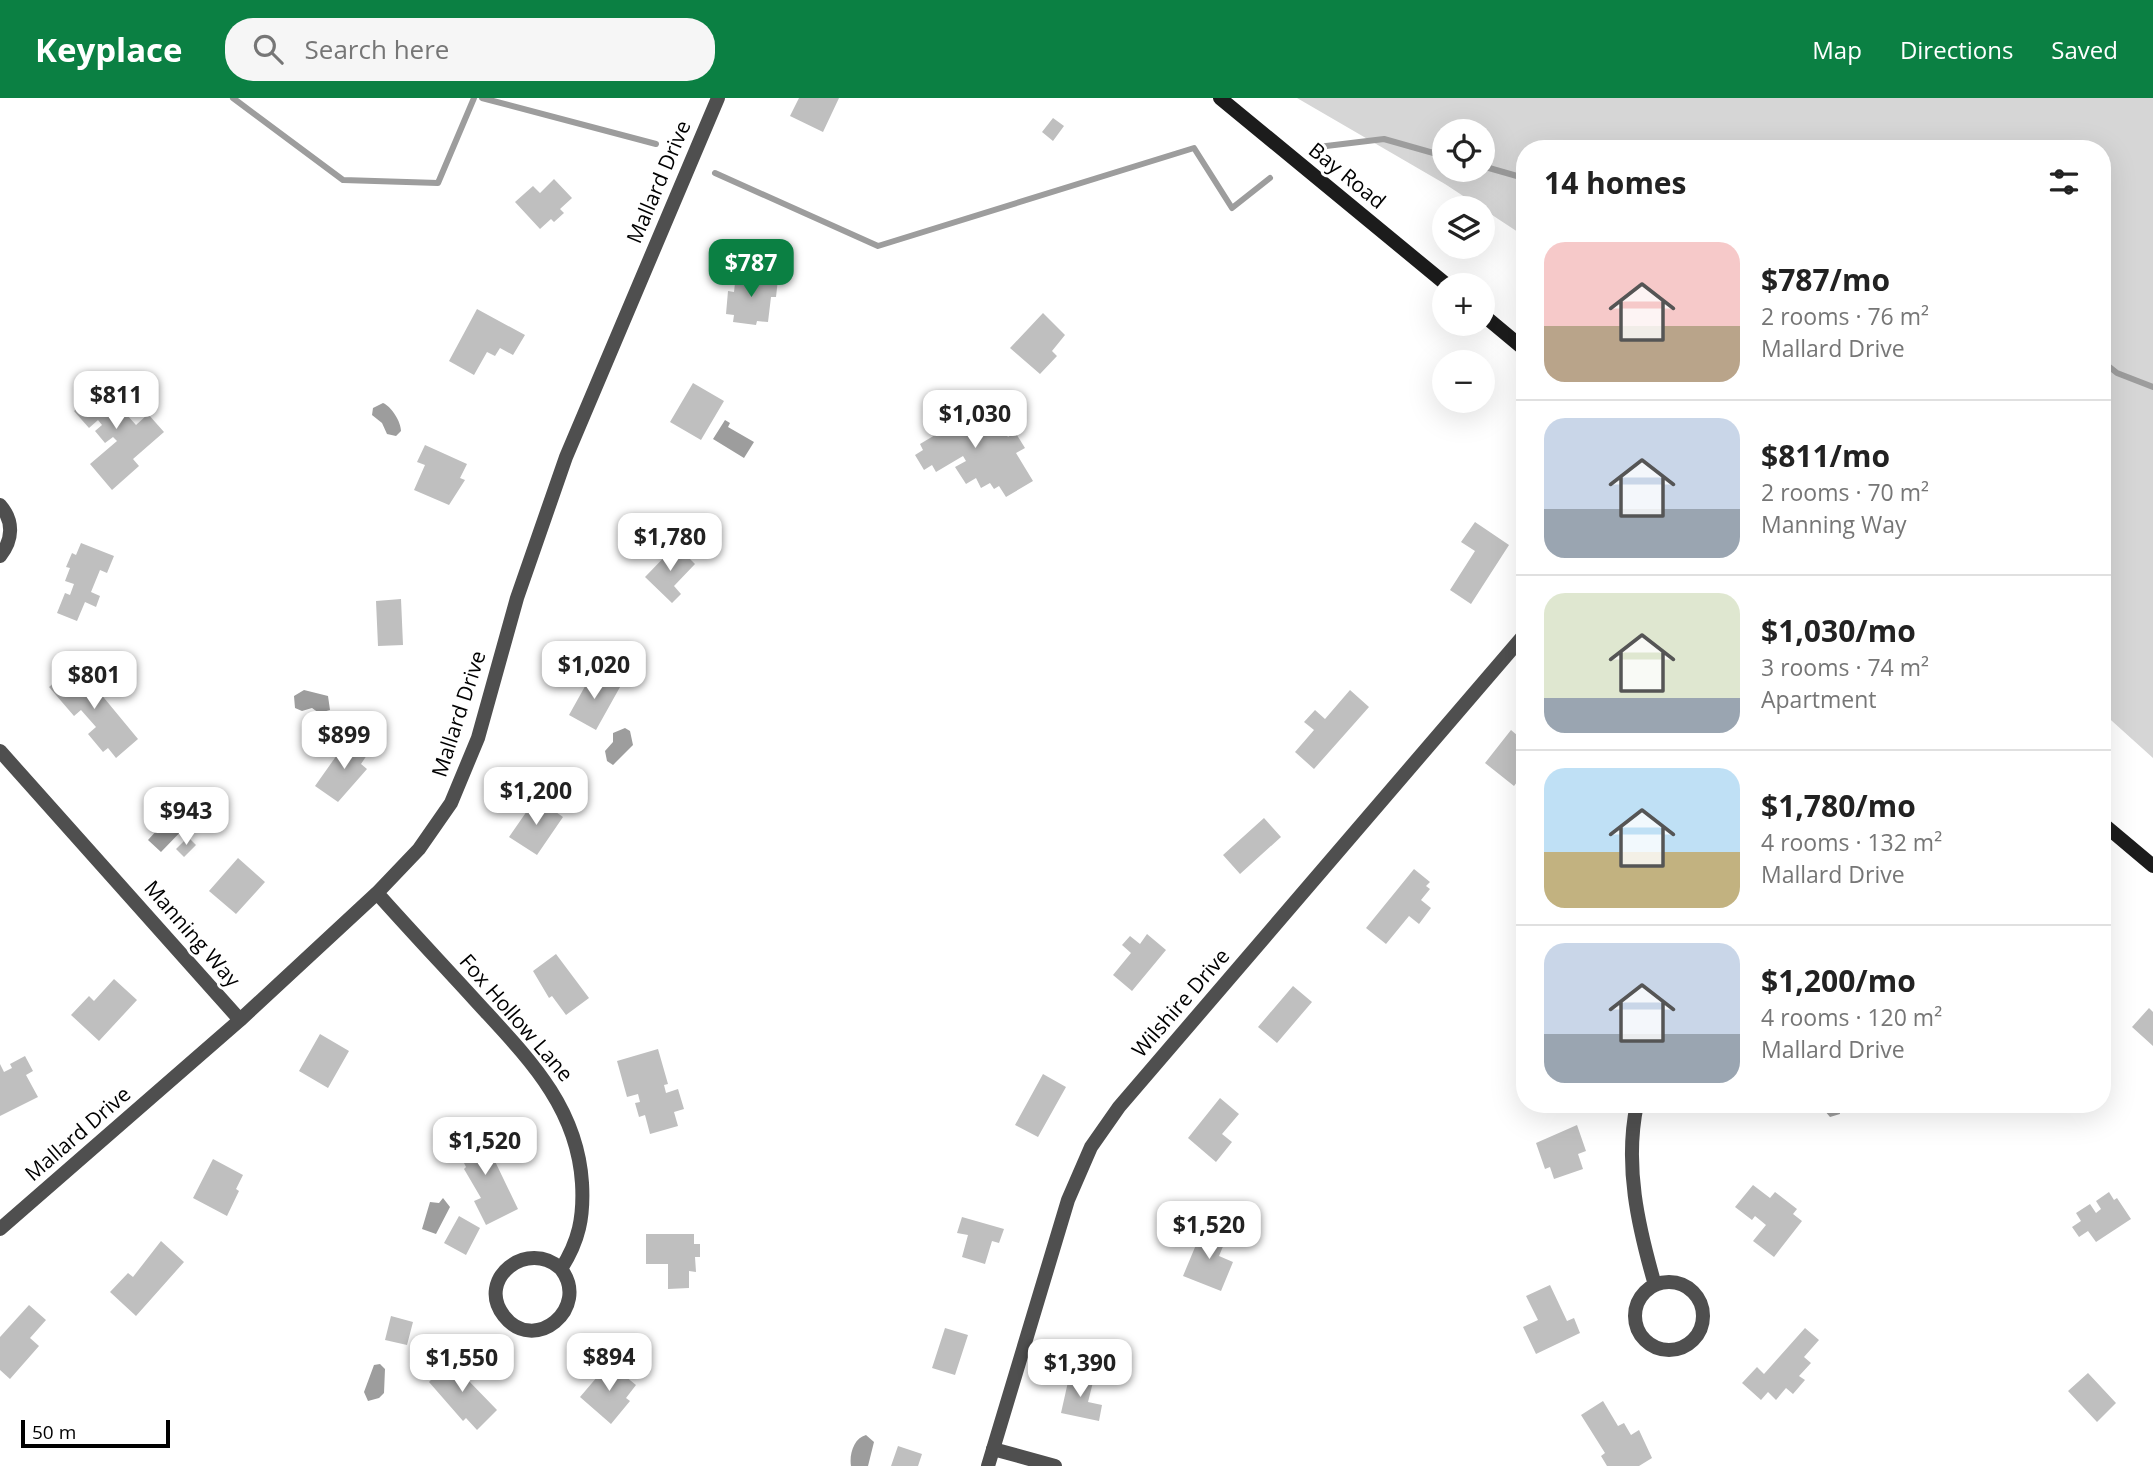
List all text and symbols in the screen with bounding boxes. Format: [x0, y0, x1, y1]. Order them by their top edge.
search box [225, 18, 715, 81]
text: Keyplace [35, 27, 183, 72]
icon: search [249, 30, 287, 68]
text: Search here [305, 31, 449, 67]
text: Map [1812, 33, 1862, 66]
text: Directions [1900, 33, 2013, 66]
text: Saved [2051, 33, 2118, 66]
street label: Mallard Drive [620, 116, 697, 247]
map controls [1432, 119, 1495, 413]
button: locate [1432, 119, 1495, 182]
street label: Bay Road [1303, 136, 1392, 215]
text: 14 homes [1544, 162, 1687, 203]
icon: filters [2045, 163, 2083, 201]
button: layers [1432, 196, 1495, 259]
pin: $787 [710, 240, 792, 299]
text: $787 [725, 246, 777, 278]
text: $787/mo [1761, 259, 1890, 300]
icon: home [1600, 270, 1684, 354]
button: + [1432, 273, 1495, 336]
text: 2 rooms · 76 m² [1761, 300, 1929, 332]
text: Mallard Drive [1761, 332, 1905, 364]
button: − [1432, 350, 1495, 413]
pin: $811 [75, 372, 157, 431]
text: $811 [90, 378, 142, 410]
pin: $1,030 [918, 390, 1032, 450]
text: $1,030 [939, 397, 1011, 429]
text: $811/mo [1761, 435, 1890, 476]
icon: home [1600, 446, 1684, 530]
text: 2 rooms · 70 m² [1761, 476, 1929, 508]
text: Manning Way [1761, 508, 1907, 540]
pin: $1,780 [613, 514, 727, 573]
text: $1,780 [634, 520, 706, 552]
text: $1,030/mo [1761, 610, 1916, 651]
icon: home [1600, 621, 1684, 705]
pin: $1,020 [537, 642, 651, 701]
street label: Mallard Drive [424, 647, 492, 780]
text: $1,020 [558, 648, 630, 680]
text: 3 rooms · 74 m² [1761, 651, 1929, 683]
pin: $801 [53, 652, 135, 711]
text: $801 [68, 658, 120, 690]
text: Apartment [1761, 683, 1877, 715]
pin: $899 [303, 712, 385, 771]
text: $899 [318, 718, 370, 750]
pin: $1,200 [479, 768, 593, 827]
text: $1,200 [500, 774, 572, 806]
text: $1,780/mo [1761, 785, 1916, 826]
pin: $943 [145, 788, 227, 847]
text: $943 [160, 794, 212, 826]
icon: home [1600, 796, 1684, 880]
text: 4 rooms · 132 m² [1761, 826, 1942, 858]
text: Mallard Drive [1761, 858, 1905, 890]
street label: Manning Way [139, 874, 247, 993]
street label: Wilshire Drive [1125, 942, 1235, 1063]
street label: Fox Hollow Lane [454, 948, 580, 1087]
text: $1,200/mo [1761, 960, 1916, 1001]
icon: home [1600, 971, 1684, 1055]
text: 4 rooms · 120 m² [1761, 1001, 1942, 1033]
text: Mallard Drive [1761, 1033, 1905, 1065]
street label: Mallard Drive [19, 1080, 136, 1187]
pin: $1,520 [428, 1118, 542, 1177]
text: $1,520 [449, 1124, 521, 1156]
pin: $1,520 [1152, 1202, 1266, 1261]
text: $1,520 [1173, 1208, 1245, 1240]
pin: $1,550 [405, 1334, 519, 1394]
pin: $894 [568, 1334, 650, 1393]
text: $894 [583, 1340, 635, 1372]
pin: $1,390 [1023, 1340, 1137, 1399]
text: $1,550 [426, 1341, 498, 1373]
text: $1,390 [1044, 1346, 1116, 1378]
scale bar [21, 1417, 170, 1449]
text: 50 m [32, 1419, 76, 1445]

